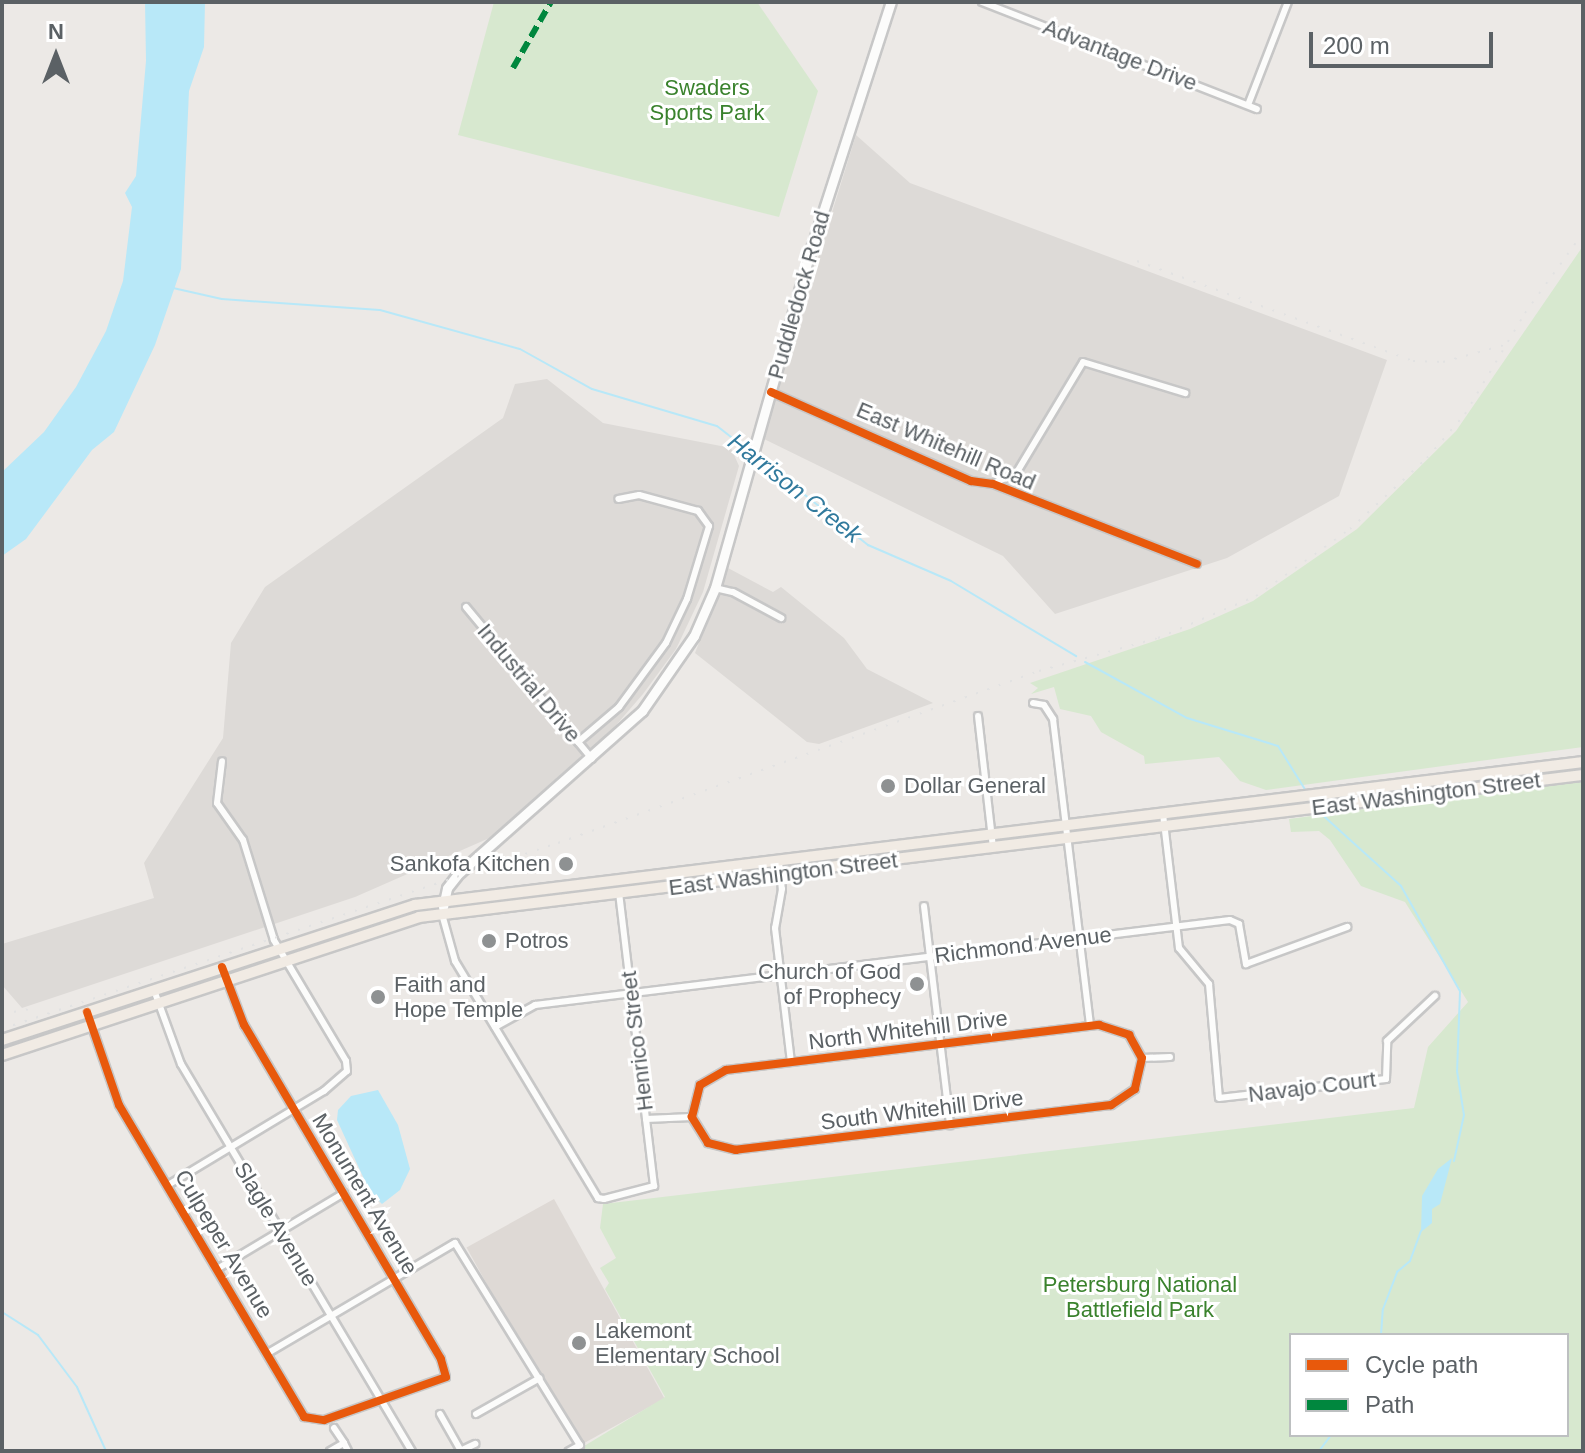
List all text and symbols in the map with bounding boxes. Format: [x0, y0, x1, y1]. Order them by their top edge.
street label: Advantage Drive [1039, 14, 1201, 96]
north arrow [16, 16, 96, 96]
scale bar [1313, 16, 1497, 66]
text: N [48, 19, 64, 44]
text: 200 m [1323, 32, 1390, 59]
park label: Swaders Sports Park [650, 74, 764, 126]
street label: Puddledock Road [762, 208, 836, 382]
street label: East Whitehill Road [852, 396, 1040, 496]
water label: Harrison Creek [723, 427, 867, 549]
street label: Industrial Drive [472, 618, 586, 748]
street label: East Washington Street [1310, 767, 1542, 821]
place label: Dollar General [904, 773, 1046, 799]
marker: Dollar General [879, 777, 897, 795]
street label: East Washington Street [667, 847, 899, 901]
place label: Sankofa Kitchen [390, 851, 550, 877]
marker: Sankofa Kitchen [557, 855, 575, 873]
street label: Richmond Avenue [932, 921, 1114, 969]
place label: Potros [505, 928, 569, 954]
marker: Potros [480, 932, 498, 950]
place label: Church of God of Prophecy [758, 958, 901, 1010]
street label: Henrico Street [615, 970, 659, 1112]
place label: Faith and Hope Temple [394, 971, 524, 1022]
marker: Church of God of Prophecy [908, 975, 926, 993]
marker: Faith and Hope Temple [369, 988, 387, 1006]
street label: North Whitehill Drive [807, 1005, 1009, 1055]
street label: Navajo Court [1247, 1066, 1377, 1108]
street label: South Whitehill Drive [819, 1084, 1025, 1136]
street label: Monument Avenue [306, 1108, 424, 1280]
street label: Slagle Avenue [228, 1157, 324, 1291]
street label: Culpeper Avenue [169, 1165, 279, 1323]
park label: Petersburg National Battlefield Park [1043, 1271, 1237, 1322]
place label: Lakemont Elementary School [595, 1317, 780, 1368]
legend [1289, 1333, 1569, 1437]
marker: Lakemont Elementary School [570, 1334, 588, 1352]
text: Cycle path [1365, 1351, 1478, 1378]
text: Path [1365, 1391, 1414, 1418]

